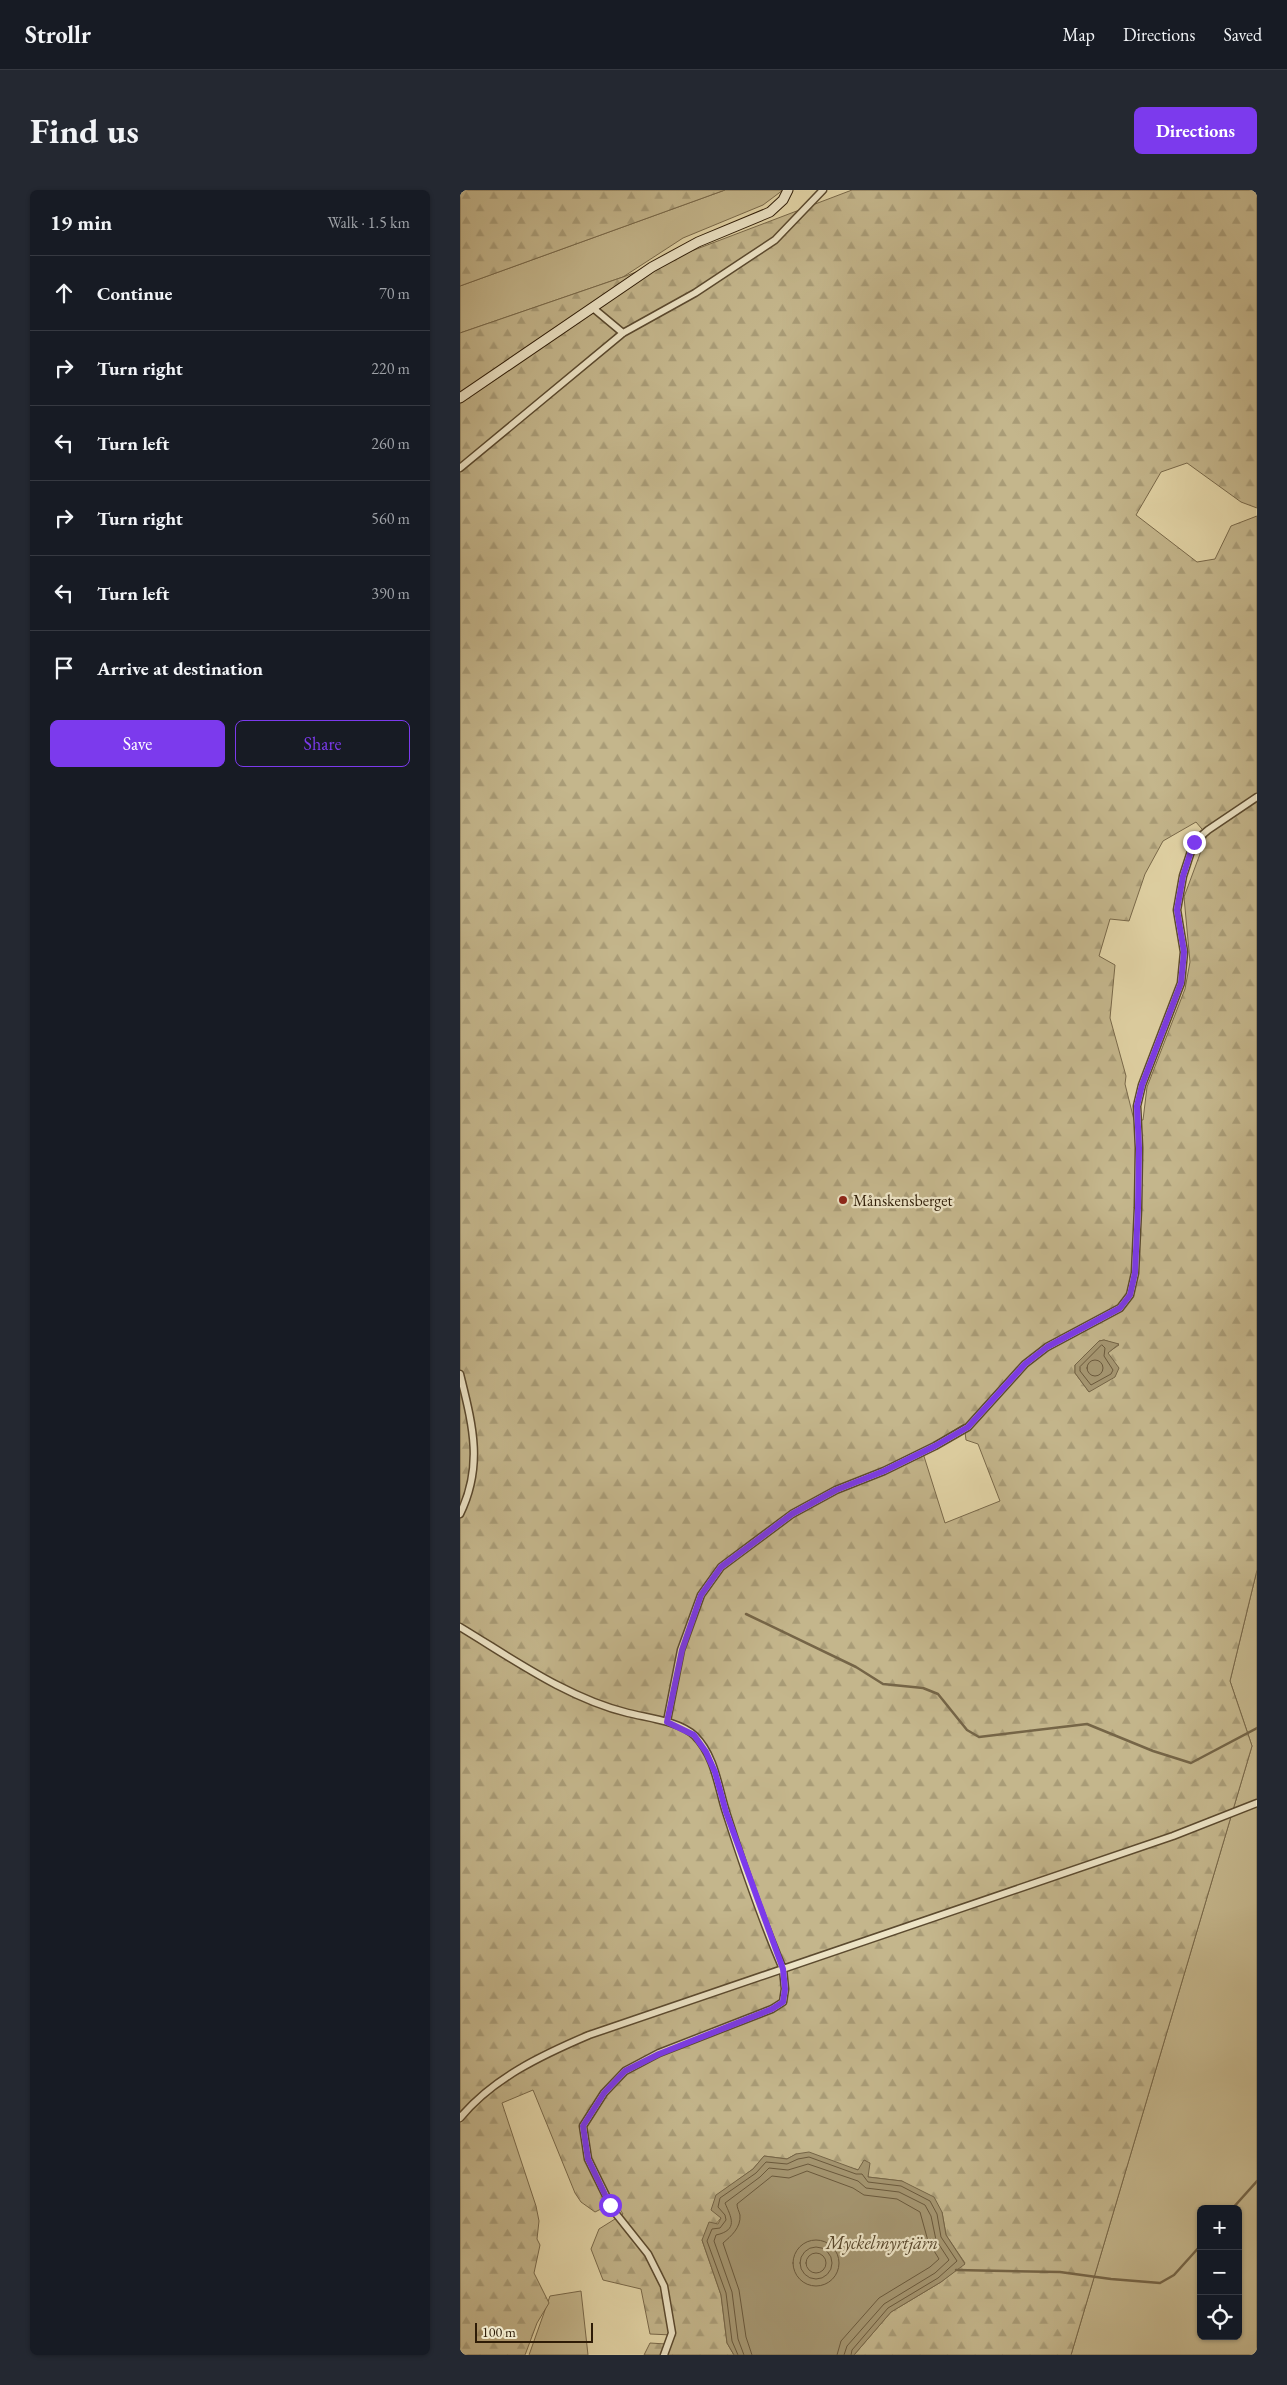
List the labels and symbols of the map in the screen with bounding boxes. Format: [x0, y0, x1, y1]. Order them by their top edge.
route end [1183, 831, 1206, 854]
place label: Månskensberget [853, 1190, 953, 1211]
marker: Månskensberget [837, 1194, 849, 1206]
route start [599, 2194, 622, 2217]
water label: Myckelmyrtjärn [825, 2231, 938, 2255]
scale bar [475, 2320, 592, 2343]

